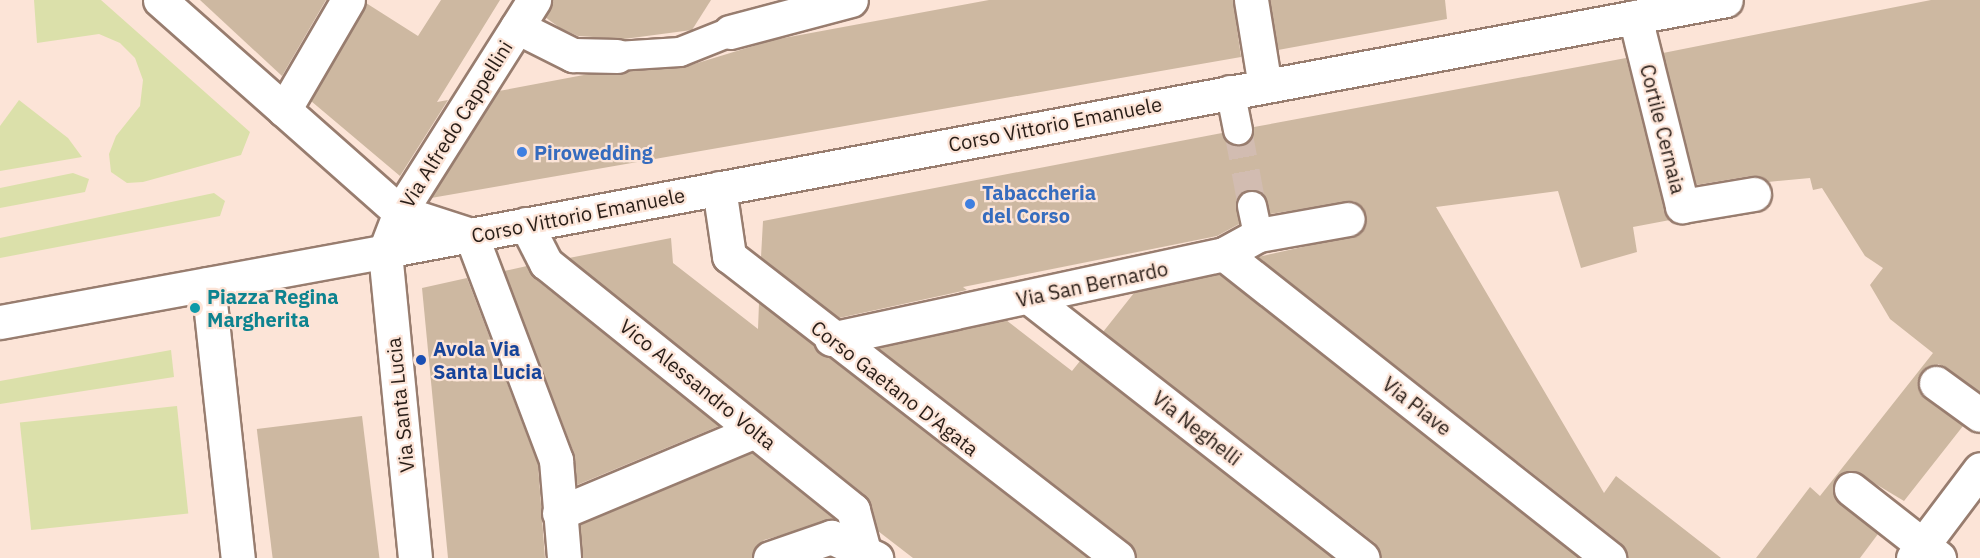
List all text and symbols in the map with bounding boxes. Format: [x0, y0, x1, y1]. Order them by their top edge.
street label: Via Alfredo Cappellini [395, 36, 517, 212]
street label: Cortile Cernaia [1635, 62, 1691, 196]
street label: Corso Vittorio Emanuele [946, 92, 1164, 156]
place label: Pirowedding [534, 140, 653, 164]
marker: Pirowedding [515, 145, 529, 159]
place label: Tabaccheria del Corso [982, 180, 1096, 227]
street label: Corso Vittorio Emanuele [469, 183, 687, 247]
marker: Tabaccheria del Corso [963, 197, 977, 211]
street label: Via San Bernardo [1014, 256, 1170, 312]
place label: Piazza Regina Margherita [207, 284, 339, 331]
marker: Piazza Regina Margherita [188, 301, 202, 315]
street label: Vico Alessandro Volta [615, 314, 781, 454]
street label: Corso Gaetano D'Agata [806, 315, 984, 461]
street label: Via Santa Lucia [381, 336, 419, 474]
place label: Avola Via Santa Lucia [433, 336, 542, 383]
marker: Avola Via Santa Lucia [414, 353, 428, 367]
street label: Via Piave [1378, 372, 1456, 440]
street label: Via Neghelli [1148, 386, 1246, 470]

